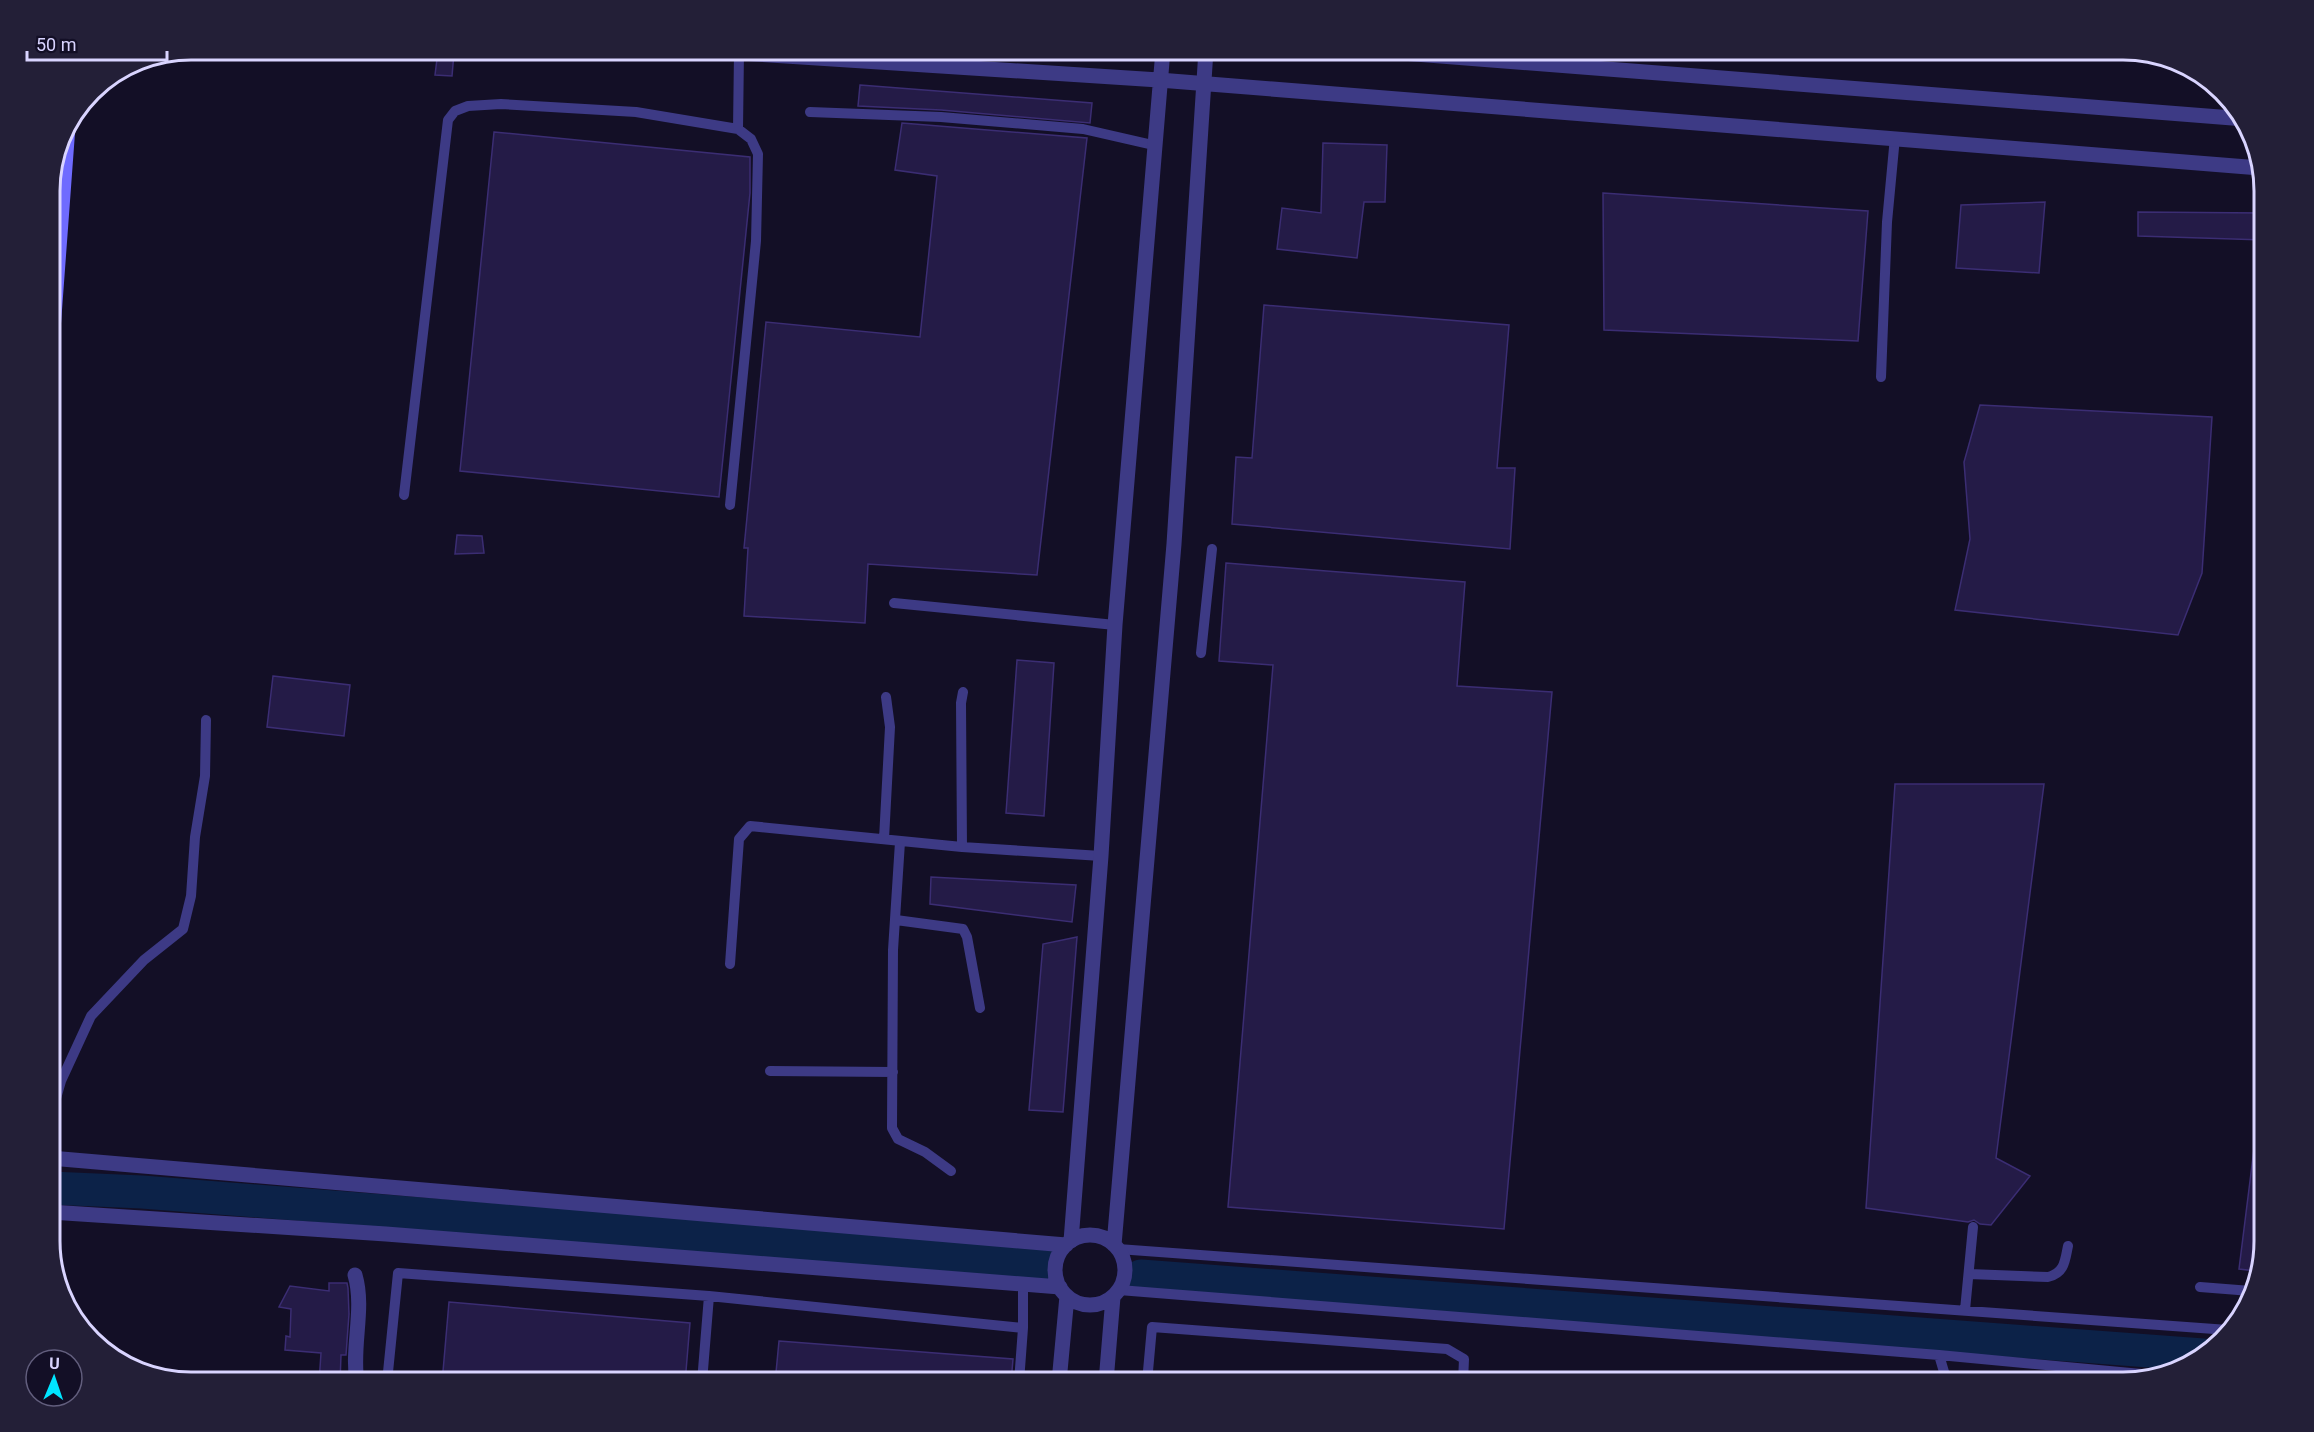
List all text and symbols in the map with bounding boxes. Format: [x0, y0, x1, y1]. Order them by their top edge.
scale bar [27, 24, 166, 62]
text: 50 m [36, 34, 76, 55]
north arrow [24, 1348, 84, 1408]
text: U [49, 1354, 60, 1373]

